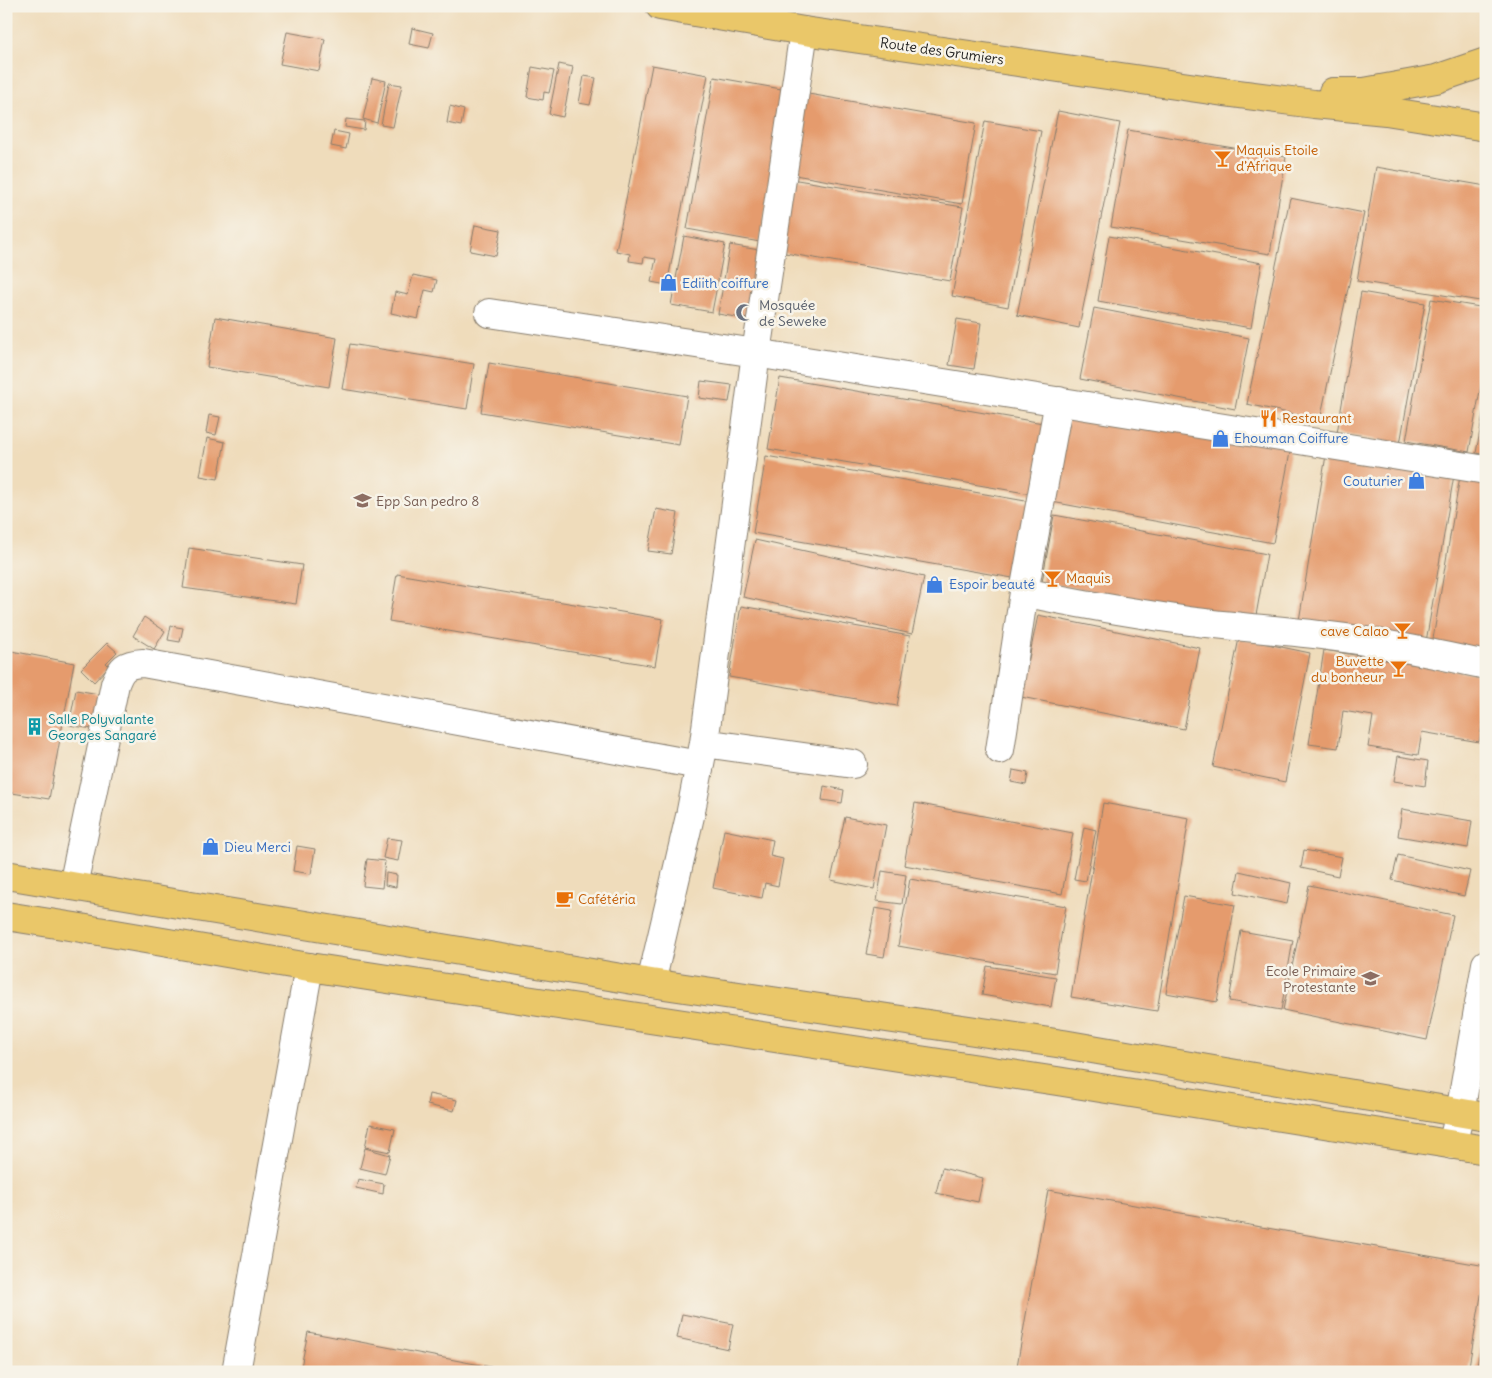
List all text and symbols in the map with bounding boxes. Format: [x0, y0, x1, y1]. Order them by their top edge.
street label: Route des Grumiers [879, 33, 1005, 69]
place label: Maquis Etoile d'Afrique [1236, 141, 1318, 175]
bar icon: Maquis Etoile d'Afrique [1212, 148, 1232, 168]
shop icon: Ediith coiffure [658, 273, 678, 293]
place label: Ediith coiffure [682, 274, 769, 292]
place label: Mosquée de Seweke [759, 296, 827, 330]
mosque icon: Mosquée de Seweke [735, 303, 755, 323]
restaurant icon: Restaurant [1258, 408, 1278, 428]
place label: Restaurant [1282, 409, 1352, 427]
shop icon: Ehouman Coiffure [1210, 428, 1230, 448]
place label: Ehouman Coiffure [1234, 429, 1348, 447]
shop icon: Couturier [1407, 471, 1427, 491]
place label: Couturier [1343, 472, 1403, 490]
school or university icon: Epp San pedro 8 [352, 491, 372, 511]
place label: Epp San pedro 8 [376, 492, 479, 510]
bar icon: Maquis [1042, 568, 1062, 588]
place label: Maquis [1066, 569, 1111, 587]
shop icon: Espoir beauté [925, 574, 945, 594]
place label: Espoir beauté [949, 575, 1035, 593]
bar icon: cave Calao [1393, 621, 1413, 641]
place label: cave Calao [1320, 622, 1389, 640]
place label: Buvette du bonheur [1311, 652, 1384, 686]
bar icon: Buvette du bonheur [1388, 659, 1408, 679]
place label: Salle Polyvalante Georges Sangaré [48, 710, 157, 744]
building icon: Salle Polyvalante Georges Sangaré [24, 717, 44, 737]
shop icon: Dieu Merci [200, 837, 220, 857]
place label: Dieu Merci [224, 838, 291, 856]
cafe icon: Cafétéria [554, 889, 574, 909]
place label: Cafétéria [578, 890, 636, 908]
place label: Ecole Primaire Protestante [1266, 962, 1356, 996]
school or university icon: Ecole Primaire Protestante [1360, 969, 1380, 989]

